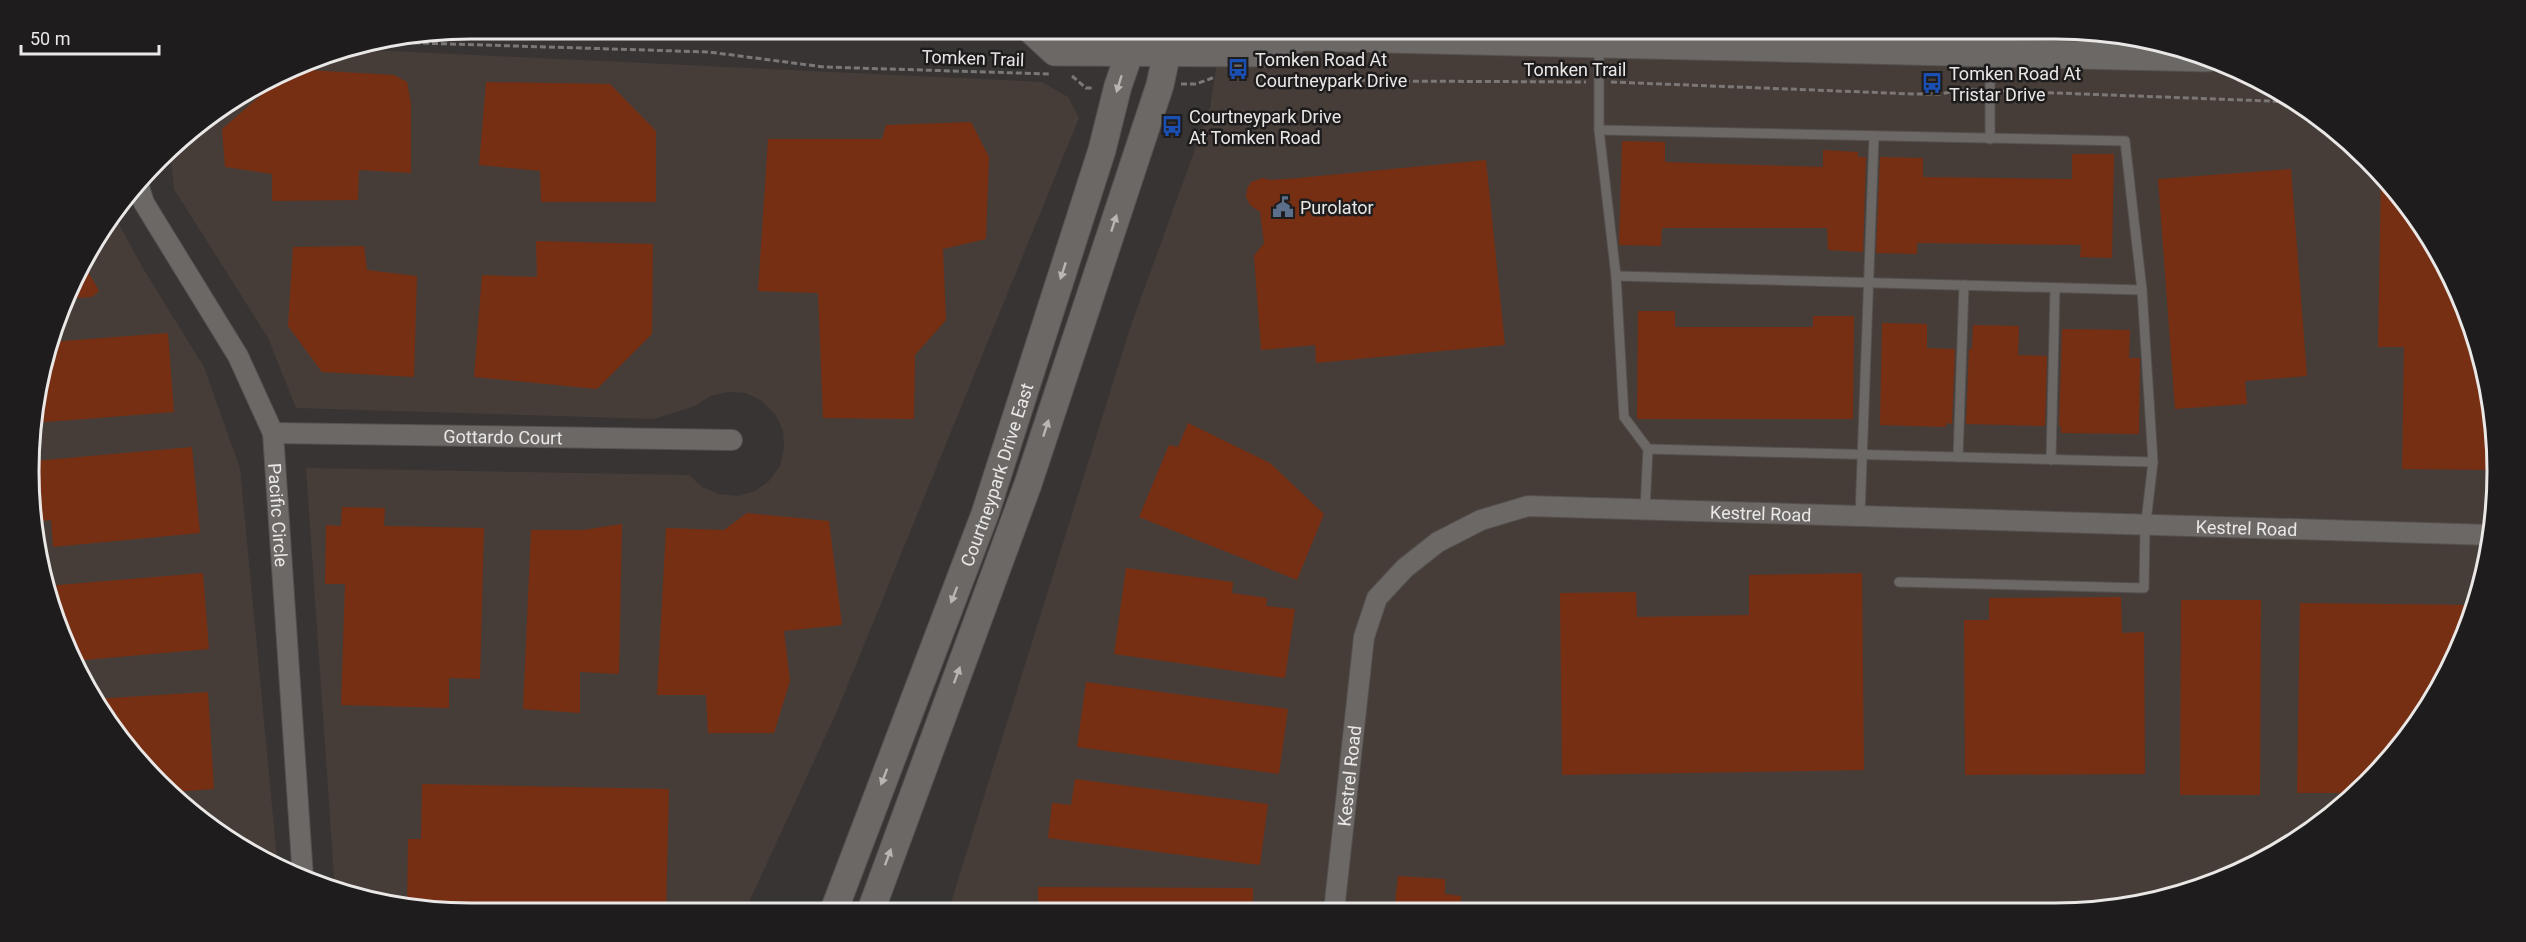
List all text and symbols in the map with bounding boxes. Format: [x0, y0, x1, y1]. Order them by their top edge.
scale bar [21, 18, 159, 56]
text: 50 m [30, 28, 70, 49]
street label: Tomken Trail [921, 46, 1025, 70]
place label: Tomken Road At Courtneypark Drive [1255, 49, 1407, 91]
bus stop icon: Tomken Road At Courtneypark Drive [1226, 57, 1250, 81]
street label: Tomken Trail [1524, 59, 1626, 80]
place label: Tomken Road At Tristar Drive [1949, 63, 2081, 105]
bus stop icon: Tomken Road At Tristar Drive [1920, 71, 1944, 95]
one-way arrow [1114, 75, 1123, 93]
place label: Courtneypark Drive At Tomken Road [1189, 106, 1341, 148]
bus stop icon: Courtneypark Drive At Tomken Road [1160, 114, 1184, 138]
public building icon: Purolator [1271, 195, 1295, 219]
place label: Purolator [1300, 197, 1374, 218]
one-way arrow [1110, 214, 1119, 232]
one-way arrow [1058, 262, 1067, 280]
street label: Courtneypark Drive East [956, 380, 1037, 569]
one-way arrow [1042, 419, 1051, 437]
street label: Gottardo Court [443, 425, 563, 448]
street label: Pacific Circle [265, 462, 293, 568]
street label: Kestrel Road [1710, 501, 1812, 525]
street label: Kestrel Road [2196, 516, 2298, 540]
one-way arrow [949, 586, 959, 604]
one-way arrow [952, 665, 962, 683]
street label: Kestrel Road [1333, 724, 1365, 827]
one-way arrow [879, 768, 889, 786]
one-way arrow [884, 848, 894, 866]

